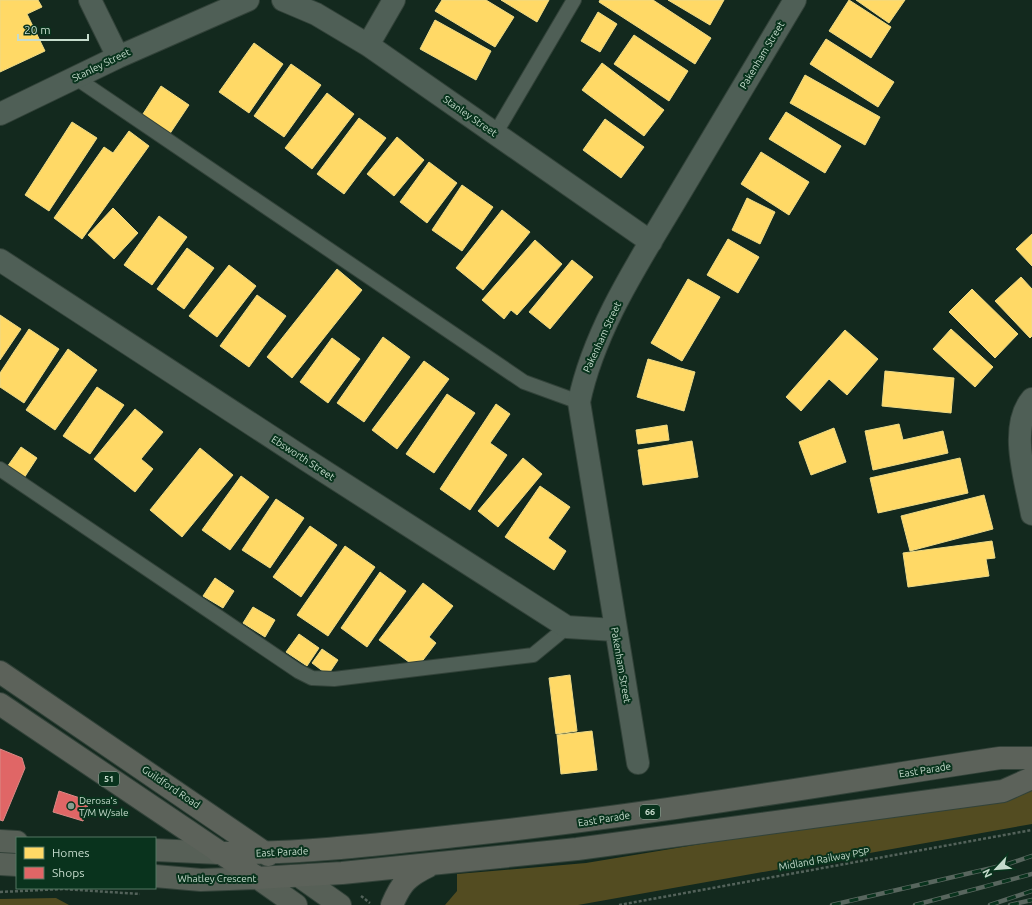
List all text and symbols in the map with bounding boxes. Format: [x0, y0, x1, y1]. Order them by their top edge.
scale bar [18, 16, 88, 42]
street label: Pakenham Street [737, 19, 787, 91]
text: 20 m [24, 23, 51, 36]
street label: Stanley Street [70, 46, 132, 84]
street label: Stanley Street [441, 93, 499, 139]
street label: Pakenham Street [581, 300, 623, 374]
street label: Ebsworth Street [269, 433, 337, 483]
street label: Pakenham Street [609, 626, 633, 704]
street label: East Parade [898, 760, 952, 780]
street label: Guildford Road [140, 763, 202, 811]
road number: 51 [99, 772, 119, 786]
place label: Derosa’s T/M W/sale [79, 795, 129, 818]
marker: Derosa’s T/M W/sale [66, 801, 76, 811]
road number: 66 [640, 805, 660, 819]
street label: East Parade [577, 809, 631, 829]
legend [16, 837, 156, 889]
street label: East Parade [255, 845, 309, 859]
text: Homes [52, 846, 90, 859]
street label: Midland Railway PSP [778, 846, 870, 872]
north arrow [976, 849, 1016, 889]
text: Shops [52, 866, 84, 879]
text: N [980, 867, 994, 880]
street label: Whatley Crescent [178, 873, 256, 884]

